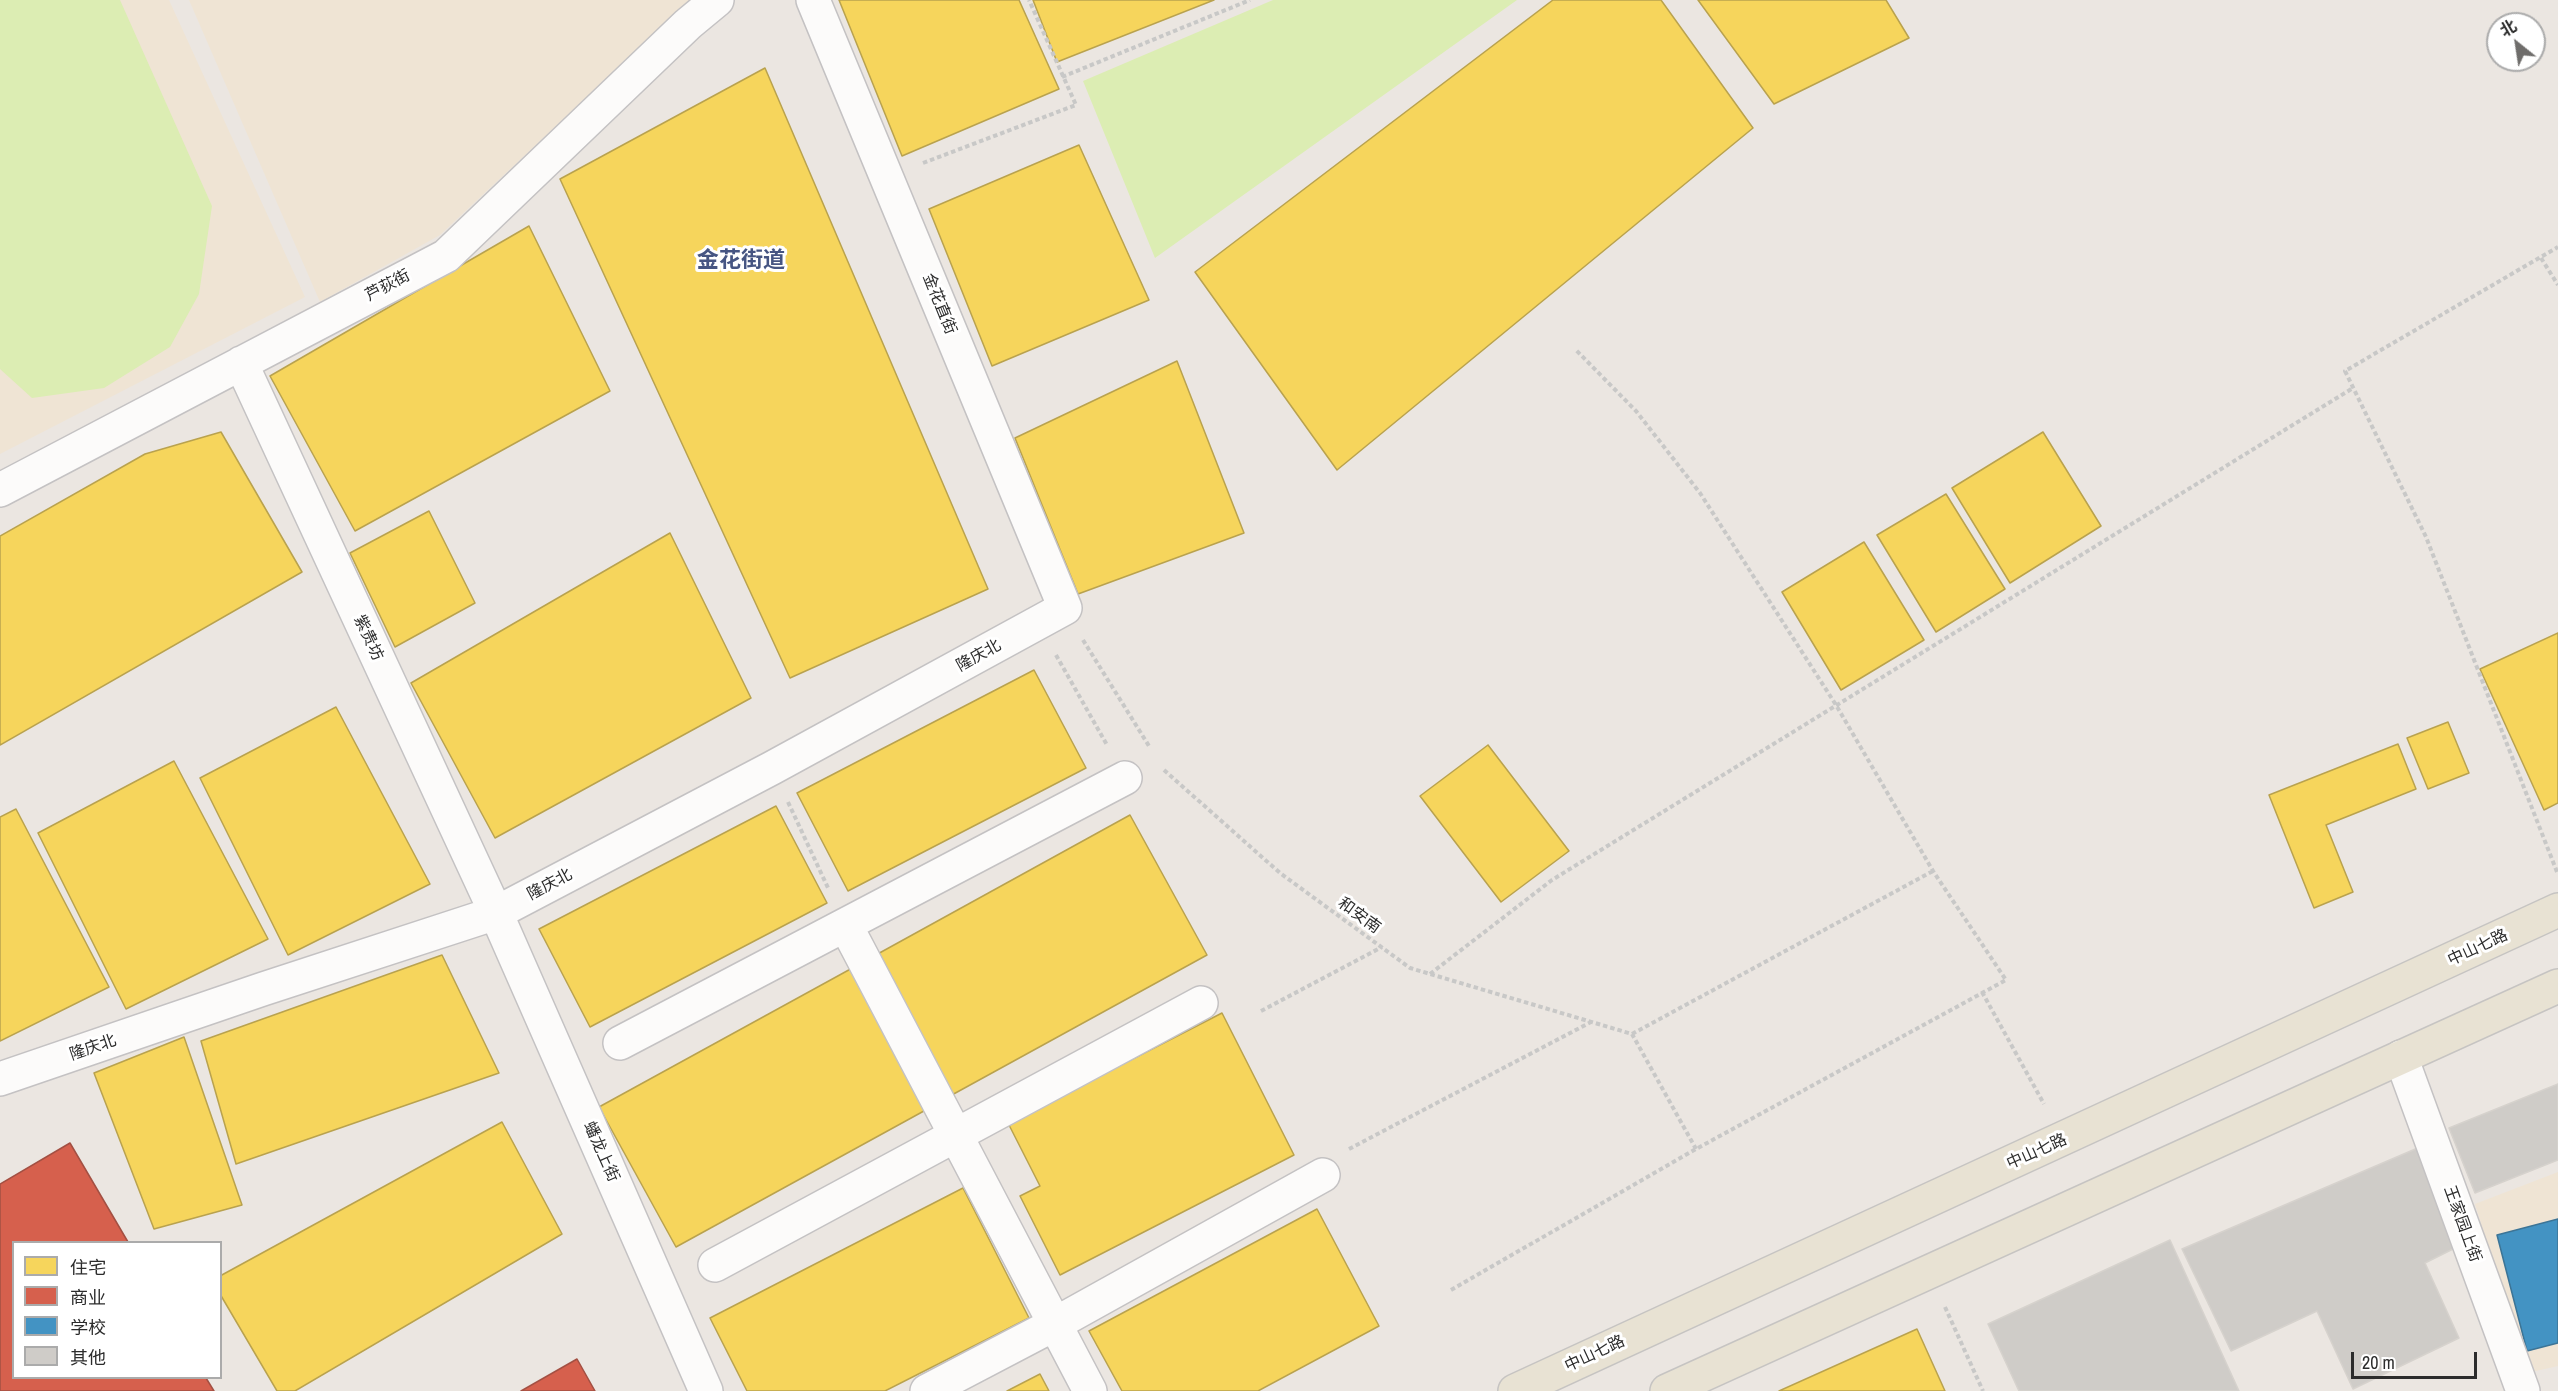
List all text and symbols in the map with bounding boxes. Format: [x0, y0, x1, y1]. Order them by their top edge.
north arrow [2486, 12, 2546, 72]
text: 北 [2496, 15, 2520, 42]
district label: 金花街道 [697, 248, 785, 274]
street label: 芦荻街 [362, 266, 414, 306]
street label: 金花直街 [918, 271, 960, 337]
street label: 紫贵坊 [349, 612, 387, 664]
street label: 隆庆北 [953, 636, 1005, 676]
street label: 隆庆北 [524, 865, 576, 905]
street label: 和安南 [1334, 894, 1384, 938]
street label: 中山七路 [2445, 926, 2511, 970]
street label: 隆庆北 [67, 1031, 119, 1065]
street label: 蟠龙上街 [579, 1119, 623, 1185]
street label: 中山七路 [2004, 1130, 2070, 1174]
street label: 王家园上街 [2439, 1183, 2485, 1265]
legend [12, 1241, 222, 1379]
text: 住宅 [70, 1255, 106, 1280]
text: 商业 [70, 1285, 106, 1310]
text: 学校 [70, 1315, 106, 1340]
street label: 中山七路 [1562, 1332, 1628, 1376]
scale bar [2354, 1340, 2480, 1378]
text: 其他 [70, 1345, 106, 1370]
text: 20 m [2362, 1350, 2395, 1375]

